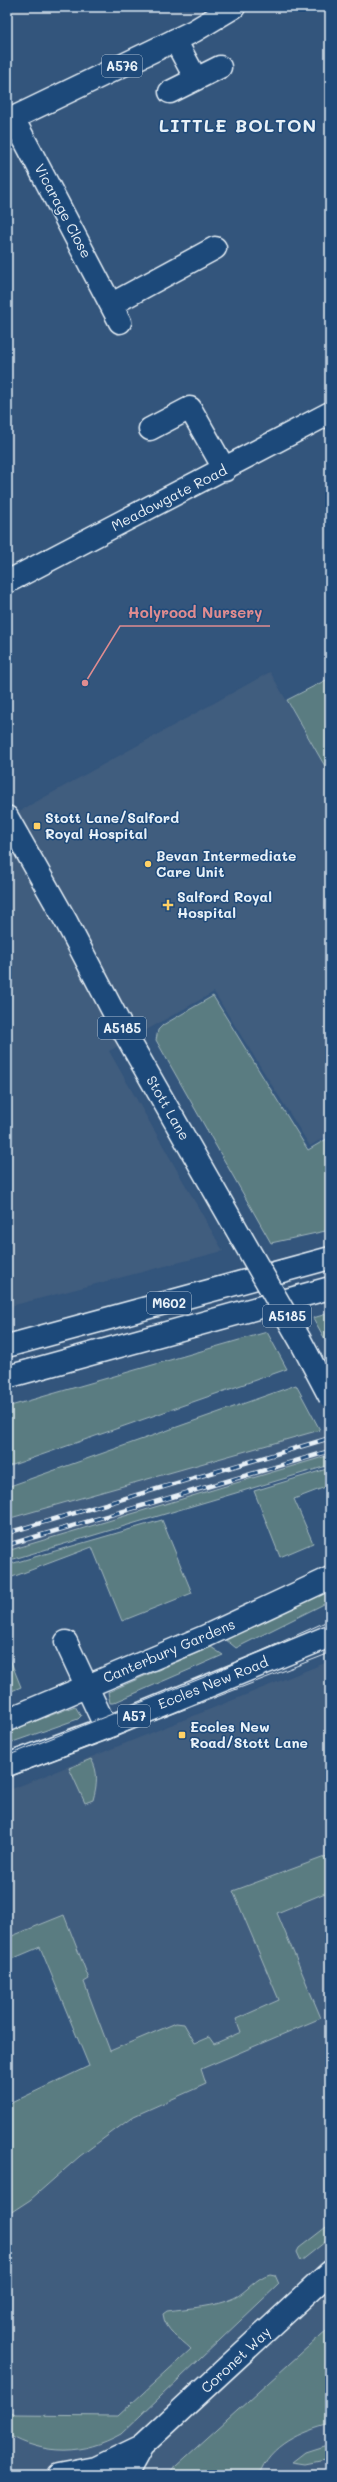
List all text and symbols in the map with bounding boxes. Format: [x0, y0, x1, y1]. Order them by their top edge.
road number: A576 [102, 55, 142, 77]
district label: LITTLE BOLTON [159, 113, 317, 137]
street label: Vicarage Close [31, 160, 96, 261]
street label: Meadowgate Road [108, 460, 230, 535]
callout: Holyrood Nursery [120, 599, 270, 626]
text: Holyrood Nursery [128, 602, 262, 622]
place label: Stott Lane/Salford Royal Hospital [45, 808, 179, 843]
marker: Stott Lane/Salford Royal Hospital [32, 821, 42, 831]
place label: Bevan Intermediate Care Unit [156, 846, 296, 881]
marker: Bevan Intermediate Care Unit [143, 859, 153, 869]
place label: Salford Royal Hospital [177, 887, 272, 922]
marker: Salford Royal Hospital [162, 899, 174, 911]
road number: A5185 [98, 1017, 146, 1039]
street label: Stott Lane [142, 1072, 195, 1144]
road number: M602 [147, 1292, 191, 1314]
road number: A5185 [263, 1305, 311, 1327]
street label: Canterbury Gardens [100, 1614, 238, 1687]
street label: Eccles New Road [155, 1652, 271, 1713]
road number: A57 [118, 1705, 150, 1727]
place label: Eccles New Road/Stott Lane [190, 1717, 308, 1752]
marker: Eccles New Road/Stott Lane [177, 1730, 187, 1740]
street label: Coronet Way [197, 2322, 275, 2397]

